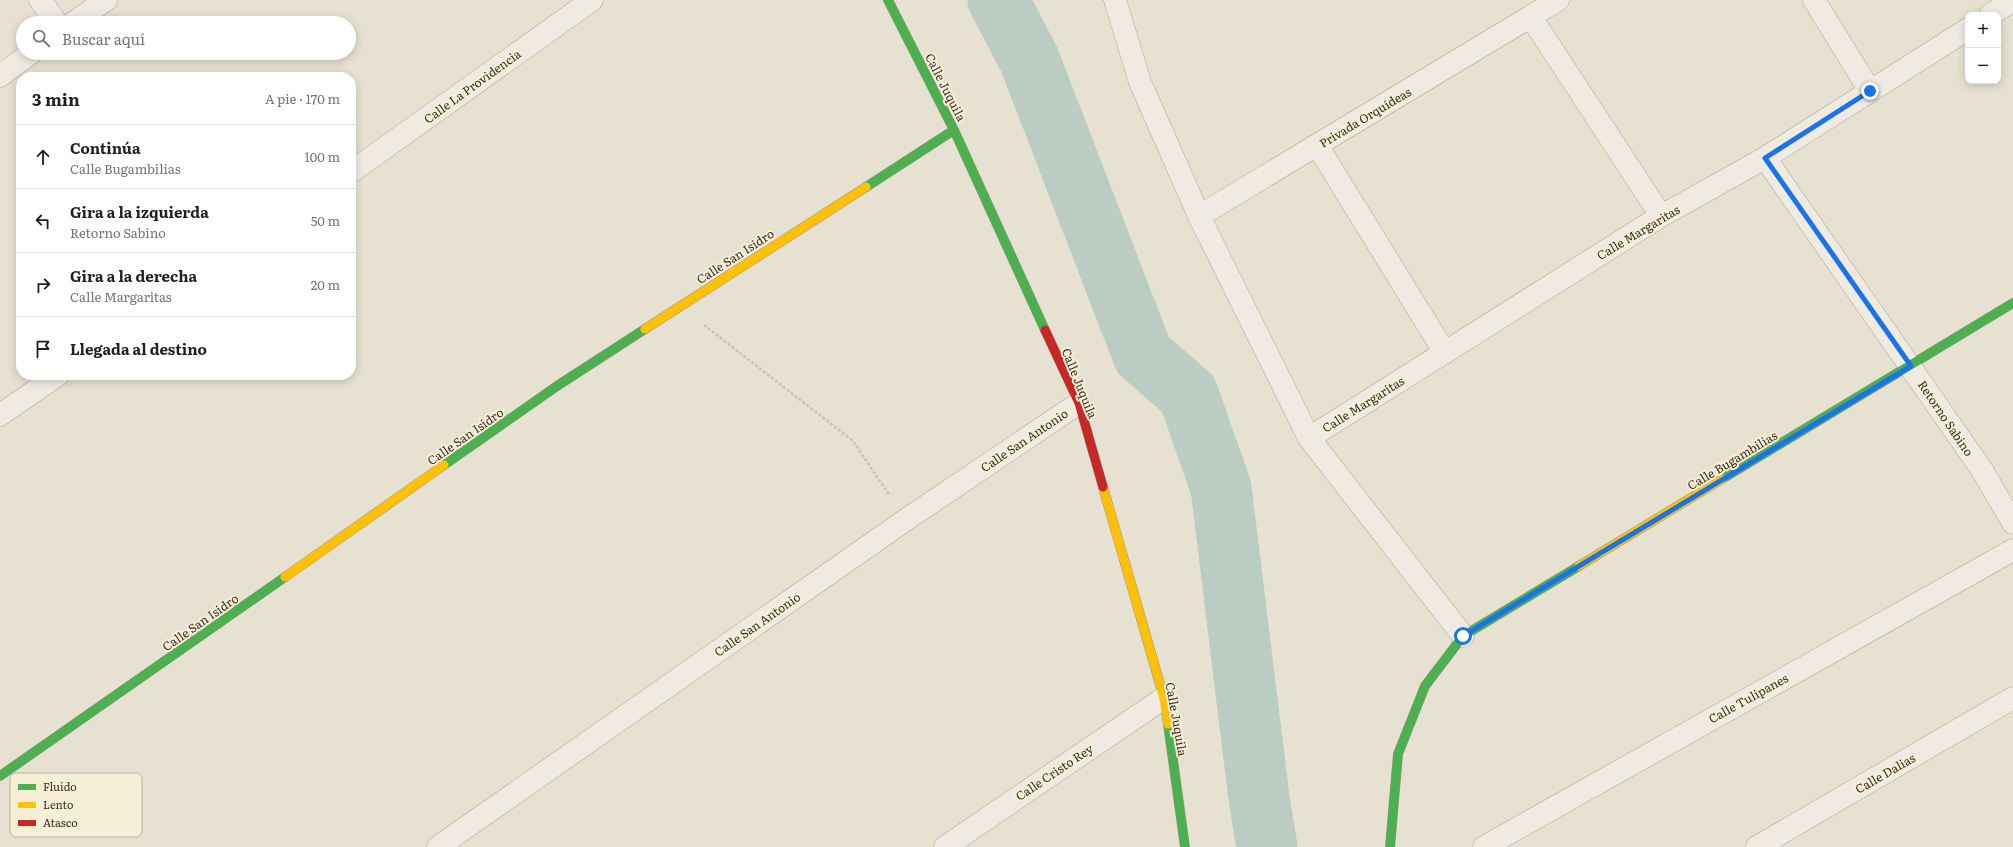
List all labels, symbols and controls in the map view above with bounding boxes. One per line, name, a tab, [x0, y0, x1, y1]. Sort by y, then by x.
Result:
map controls	[1965, 12, 2001, 84]
button: +	[1965, 12, 2001, 48]
search box	[16, 16, 356, 60]
icon: search	[30, 27, 52, 49]
text: Buscar aquí	[62, 27, 145, 50]
street label: Calle La Providencia	[420, 44, 525, 127]
button: −	[1965, 48, 2001, 84]
street label: Calle Juquila	[921, 50, 971, 125]
street label: Privada Orquídeas	[1316, 82, 1415, 152]
route end	[1861, 82, 1879, 100]
text: 3 min	[32, 86, 80, 111]
text: A pie · 170 m	[265, 89, 340, 108]
text: Continúa	[70, 136, 141, 159]
icon: ahead	[32, 146, 54, 168]
text: 100 m	[304, 147, 340, 166]
text: Calle Bugambilias	[70, 159, 181, 178]
text: Gira a la izquierda	[70, 200, 209, 223]
street label: Calle Margaritas	[1593, 200, 1683, 264]
icon: left	[32, 210, 54, 232]
text: 50 m	[311, 211, 340, 230]
text: Retorno Sabino	[70, 223, 166, 242]
street label: Calle San Isidro	[693, 224, 777, 288]
text: Gira a la derecha	[70, 264, 197, 287]
icon: right	[32, 274, 54, 296]
text: 20 m	[311, 275, 340, 294]
text: Calle Margaritas	[70, 287, 172, 306]
text: Llegada al destino	[70, 337, 207, 360]
icon: arrive	[32, 338, 54, 360]
street label: Calle Juquila	[1058, 345, 1102, 421]
street label: Calle Margaritas	[1318, 371, 1408, 437]
street label: Retorno Sabino	[1914, 376, 1978, 460]
street label: Calle San Isidro	[423, 403, 507, 469]
street label: Calle San Antonio	[977, 404, 1071, 476]
street label: Calle Bugambilias	[1684, 426, 1781, 494]
street label: Calle San Antonio	[710, 587, 804, 661]
street label: Calle San Isidro	[158, 589, 242, 655]
route start	[1454, 627, 1472, 645]
street label: Calle Tulipanes	[1705, 668, 1792, 727]
street label: Calle Juquila	[1162, 681, 1192, 758]
street label: Calle Cristo Rey	[1012, 739, 1096, 805]
street label: Calle Dalias	[1852, 748, 1919, 797]
legend	[10, 773, 142, 837]
text: Fluido	[43, 778, 77, 794]
text: Lento	[43, 796, 73, 812]
text: Atasco	[43, 814, 78, 830]

